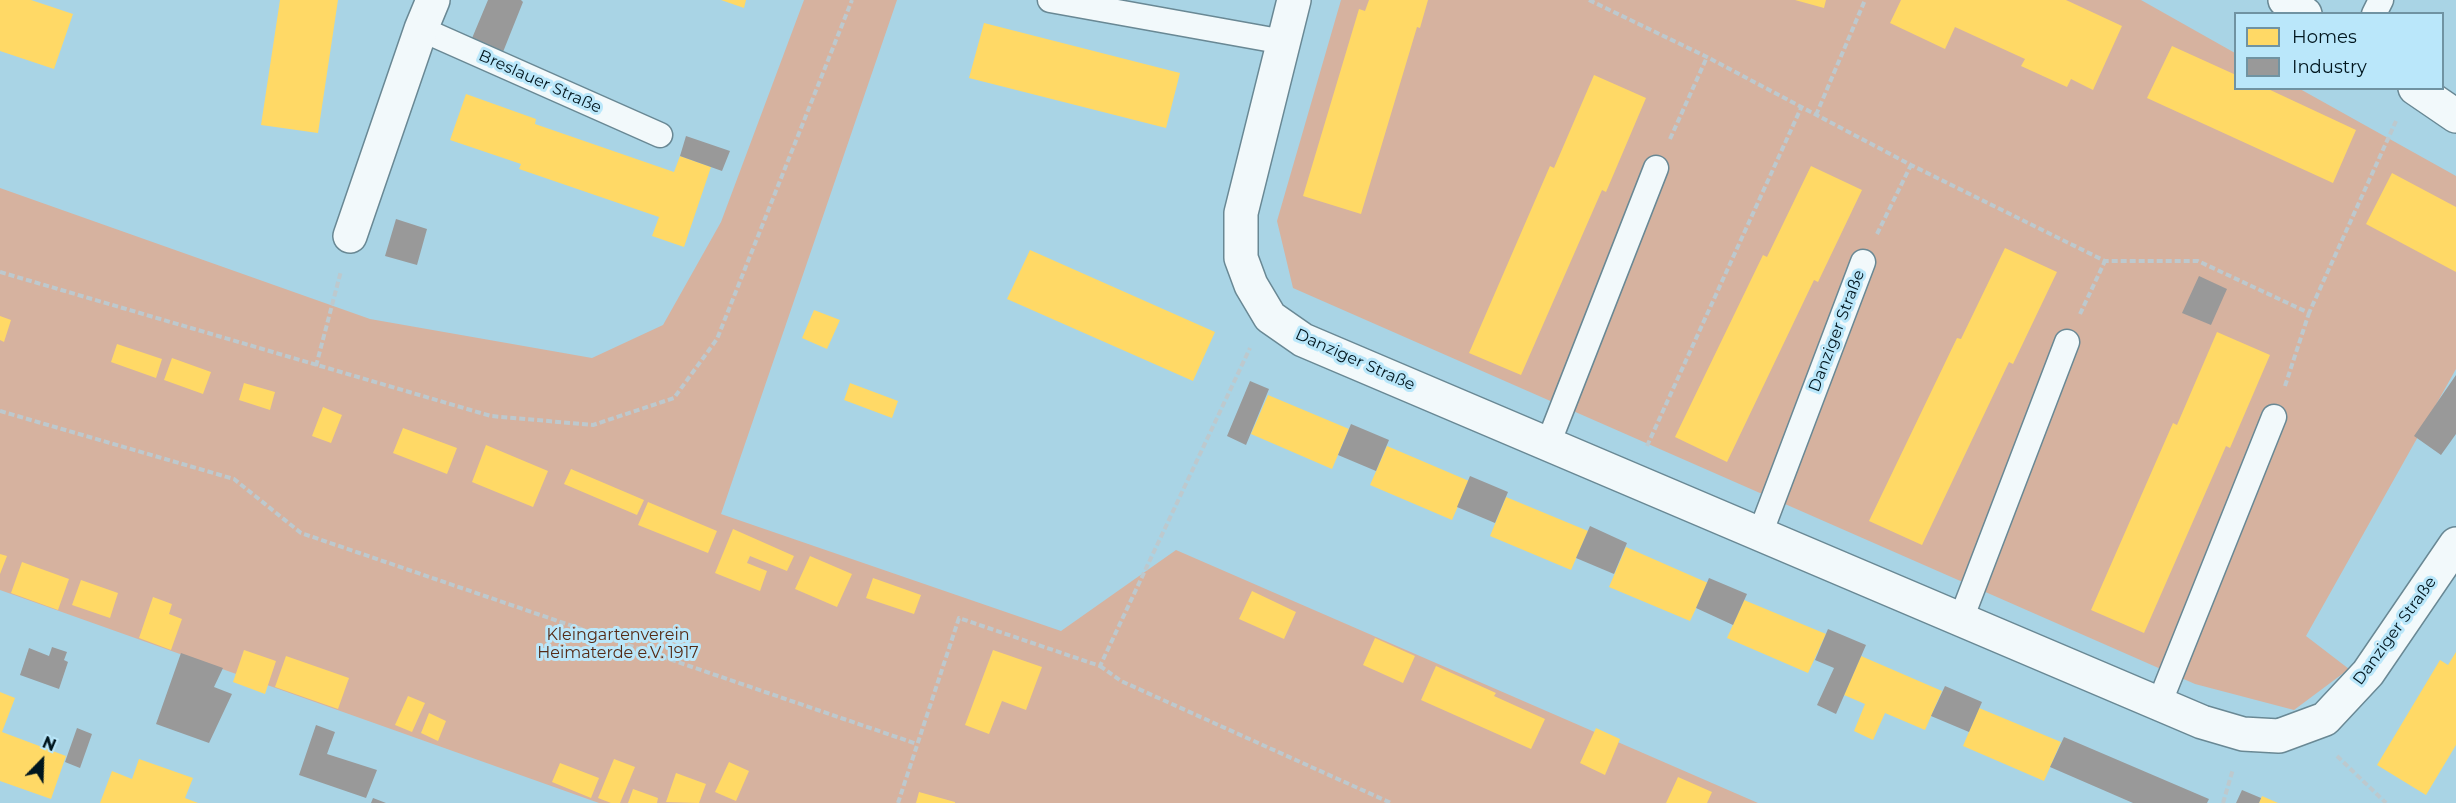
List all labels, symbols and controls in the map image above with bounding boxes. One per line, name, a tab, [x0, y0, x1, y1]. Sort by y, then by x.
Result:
legend	[2234, 12, 2444, 90]
text: Homes	[2292, 26, 2357, 48]
street label: Breslauer Straße	[476, 46, 604, 118]
text: Industry	[2292, 56, 2367, 78]
street label: Danziger Straße	[1805, 267, 1869, 395]
street label: Danziger Straße	[1292, 325, 1418, 395]
street label: Danziger Straße	[2349, 573, 2441, 689]
park label: Kleingartenverein Heimaterde e.V. 1917	[537, 625, 699, 663]
north arrow	[12, 731, 72, 791]
text: N	[40, 733, 59, 755]

